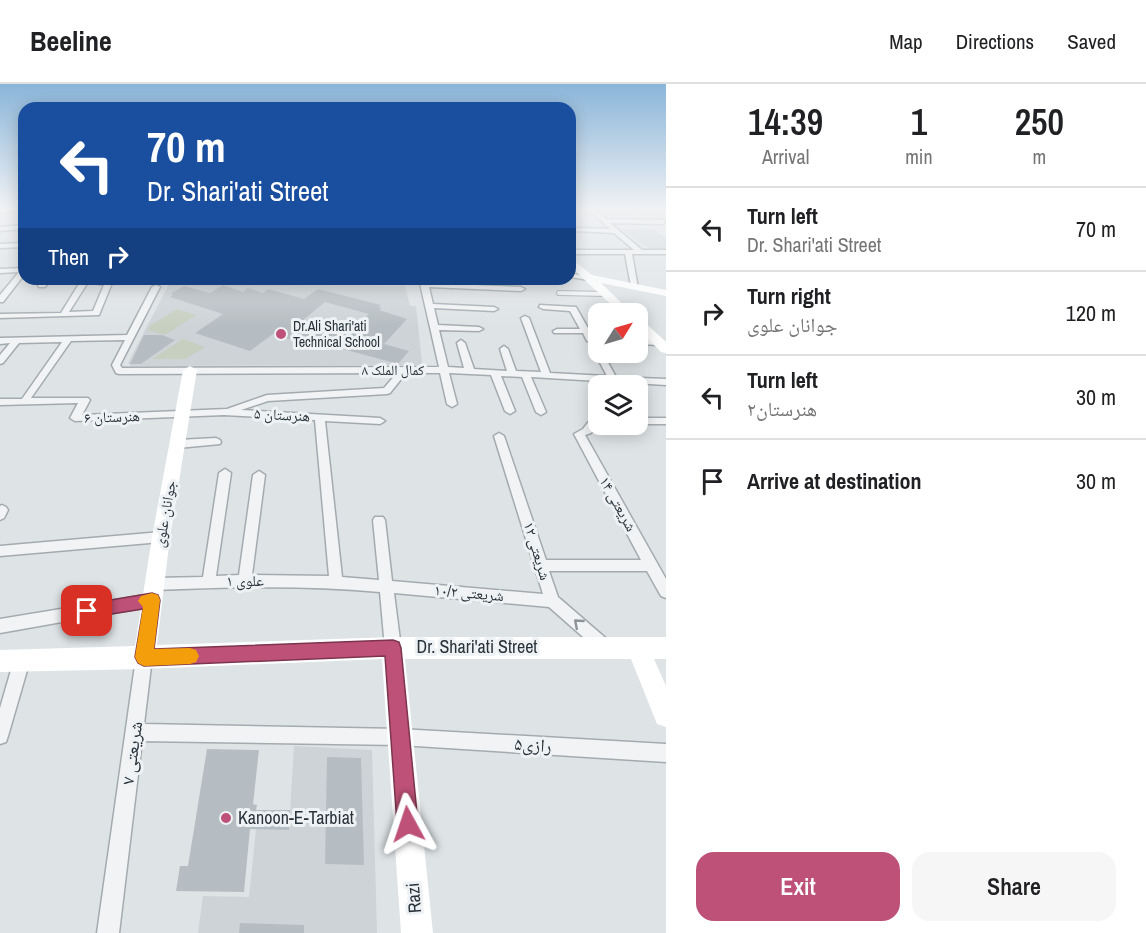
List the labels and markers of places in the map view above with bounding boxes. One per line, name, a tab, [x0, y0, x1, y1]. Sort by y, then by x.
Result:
place label: Dr.Ali Shari'ati Technical School	[293, 317, 380, 351]
marker: Dr.Ali Shari'ati Technical School	[274, 327, 288, 341]
pin	[61, 585, 112, 636]
place label: Kanoon-E-Tarbiat	[238, 805, 354, 830]
marker: Kanoon-E-Tarbiat	[219, 811, 233, 825]

